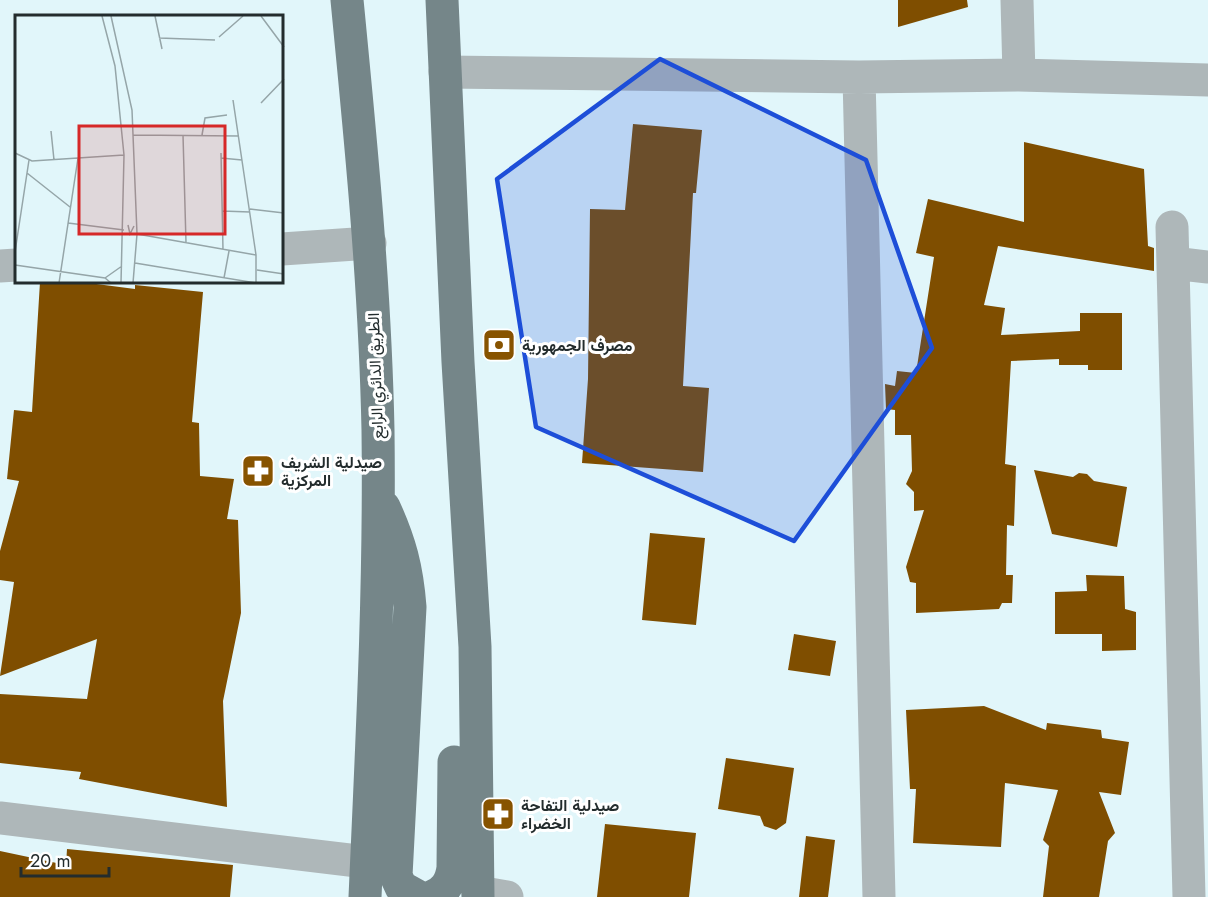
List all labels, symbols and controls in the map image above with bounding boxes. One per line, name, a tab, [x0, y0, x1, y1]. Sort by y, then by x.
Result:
inset map	[15, 15, 284, 284]
street label: الطريق الدائري الرابع	[362, 312, 391, 440]
bank icon: مصرف الجمهورية	[481, 327, 517, 363]
place label: مصرف الجمهورية	[522, 334, 633, 357]
place label: صيدلية الشريف المركزية	[281, 451, 382, 492]
pharmacy icon: صيدلية الشريف المركزية	[240, 453, 276, 489]
place label: صيدلية التفاحة الخضراء	[521, 794, 619, 835]
pharmacy icon: صيدلية التفاحة الخضراء	[480, 796, 516, 832]
scale bar	[21, 840, 110, 878]
text: 20 m	[30, 848, 70, 874]

